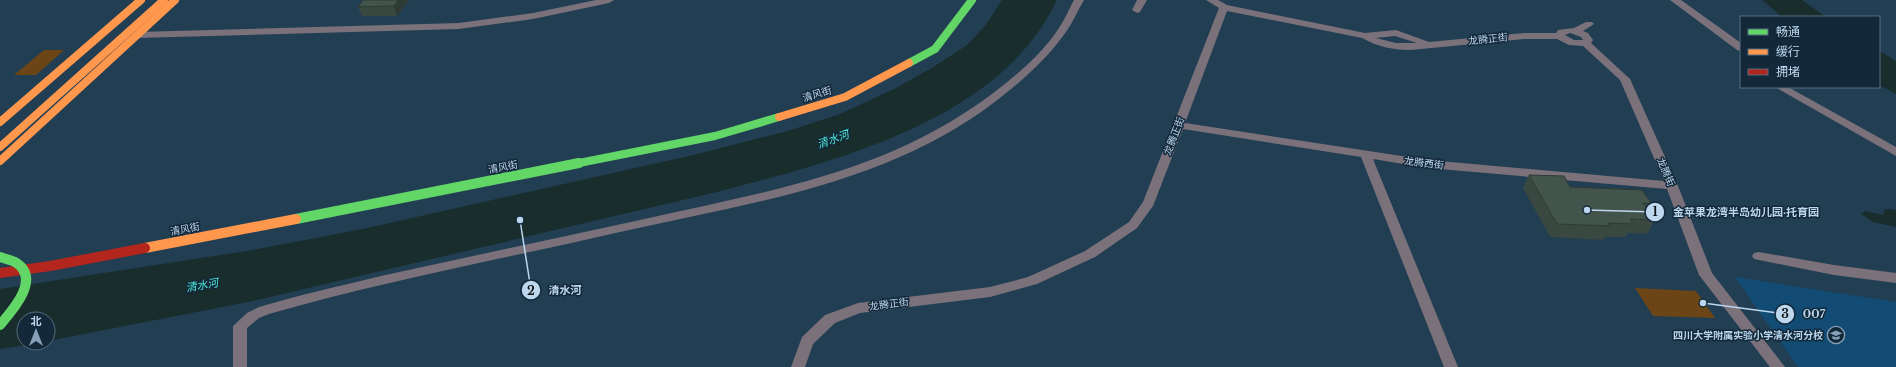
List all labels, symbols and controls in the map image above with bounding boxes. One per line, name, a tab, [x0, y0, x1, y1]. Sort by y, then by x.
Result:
legend	[1740, 16, 1880, 88]
text: 畅通	[1776, 24, 1800, 39]
street label: 龙腾正街	[1467, 30, 1509, 48]
text: 缓行	[1776, 44, 1800, 59]
text: 拥堵	[1776, 64, 1800, 79]
street label: 清风街	[801, 83, 833, 105]
street label: 龙腾正街	[1161, 115, 1187, 157]
water label: 清水河	[815, 126, 853, 151]
street label: 龙腾西街	[1403, 154, 1445, 172]
street label: 龙腾街	[1654, 156, 1678, 188]
street label: 清风街	[487, 158, 519, 176]
callout: 金苹果龙湾半岛幼儿园·托育园	[1645, 201, 1827, 224]
text: 1	[1652, 204, 1658, 219]
text: 金苹果龙湾半岛幼儿园·托育园	[1673, 205, 1819, 219]
street label: 清风街	[169, 220, 201, 238]
water label: 清水河	[185, 275, 221, 295]
callout: 清水河	[521, 279, 590, 302]
text: 2	[527, 283, 535, 298]
text: 清水河	[549, 283, 582, 297]
street label: 龙腾正街	[868, 295, 910, 313]
callout: 007	[1775, 302, 1833, 325]
text: 3	[1781, 306, 1789, 321]
text: 007	[1803, 307, 1825, 321]
north arrow	[16, 311, 56, 351]
text: 北	[31, 314, 42, 328]
school or university icon: 四川大学附属实验小学清水河分校	[1826, 325, 1846, 345]
place label: 四川大学附属实验小学清水河分校	[1673, 329, 1823, 342]

